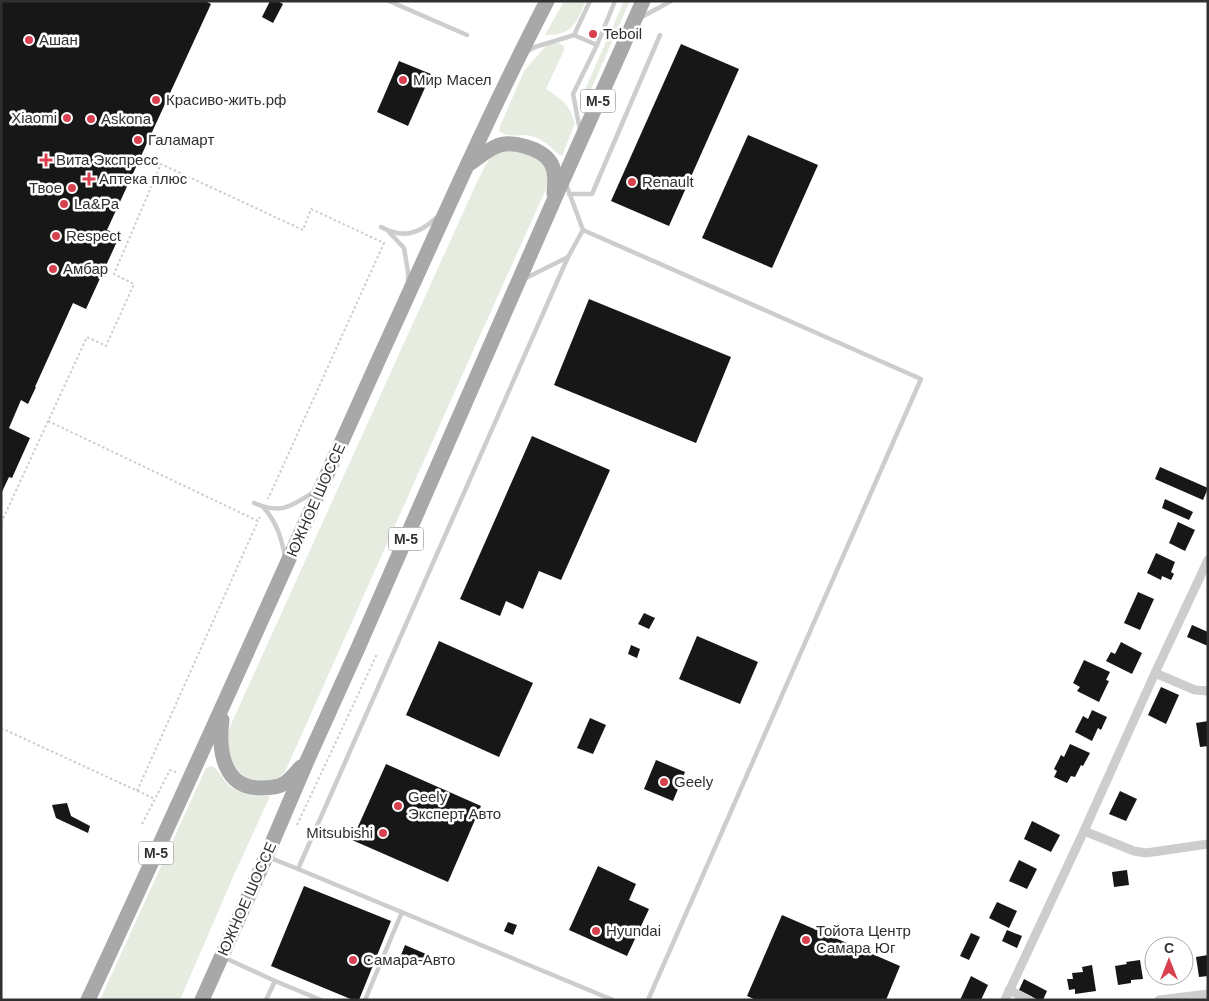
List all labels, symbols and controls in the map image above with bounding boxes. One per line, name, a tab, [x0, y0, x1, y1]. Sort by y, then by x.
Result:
place label: Teboil	[603, 25, 642, 42]
marker: Teboil	[587, 28, 599, 40]
place label: Ашан	[39, 31, 78, 48]
marker: Ашан	[23, 34, 35, 46]
place label: Мир Масел	[413, 71, 492, 88]
marker: Мир Масел	[397, 74, 409, 86]
road number: М-5	[580, 90, 616, 112]
place label: Красиво-жить.рф	[166, 91, 286, 108]
marker: Красиво-жить.рф	[150, 94, 162, 106]
place label: Xiaomi	[11, 109, 57, 126]
place label: Askona	[101, 110, 152, 127]
marker: Xiaomi	[61, 112, 73, 124]
marker: Askona	[85, 113, 97, 125]
place label: Галамарт	[148, 131, 214, 148]
marker: Галамарт	[132, 134, 144, 146]
place label: Вита Экспресс	[56, 151, 159, 168]
marker: Вита Экспресс	[40, 154, 52, 166]
place label: Аптека плюс	[99, 170, 188, 187]
marker: Аптека плюс	[83, 173, 95, 185]
place label: Renault	[642, 173, 695, 190]
marker: Renault	[626, 176, 638, 188]
place label: Твое	[29, 179, 62, 196]
marker: Твое	[66, 182, 78, 194]
place label: La&Pa	[74, 195, 120, 212]
marker: La&Pa	[58, 198, 70, 210]
place label: Respect	[66, 227, 122, 244]
marker: Respect	[50, 230, 62, 242]
place label: Амбар	[63, 260, 108, 277]
marker: Амбар	[47, 263, 59, 275]
street label: ЮЖНОЕ ШОССЕ	[283, 440, 348, 559]
road number: М-5	[388, 528, 424, 550]
place label: Geely	[674, 773, 714, 790]
marker: Geely	[658, 776, 670, 788]
place label: Geely Эксперт Авто	[408, 788, 501, 822]
marker: Geely Эксперт Авто	[392, 800, 404, 812]
place label: Mitsubishi	[306, 824, 373, 841]
marker: Mitsubishi	[377, 827, 389, 839]
street label: ЮЖНОЕ ШОССЕ	[214, 839, 279, 958]
road number: М-5	[138, 841, 174, 864]
place label: Hyundai	[606, 922, 661, 939]
place label: Тойота Центр Самара Юг	[816, 922, 911, 956]
marker: Hyundai	[590, 925, 602, 937]
marker: Тойота Центр Самара Юг	[800, 934, 812, 946]
north arrow	[1144, 936, 1194, 986]
text: С	[1164, 940, 1174, 956]
place label: Самара-Авто	[363, 951, 455, 968]
marker: Самара-Авто	[347, 954, 359, 966]

